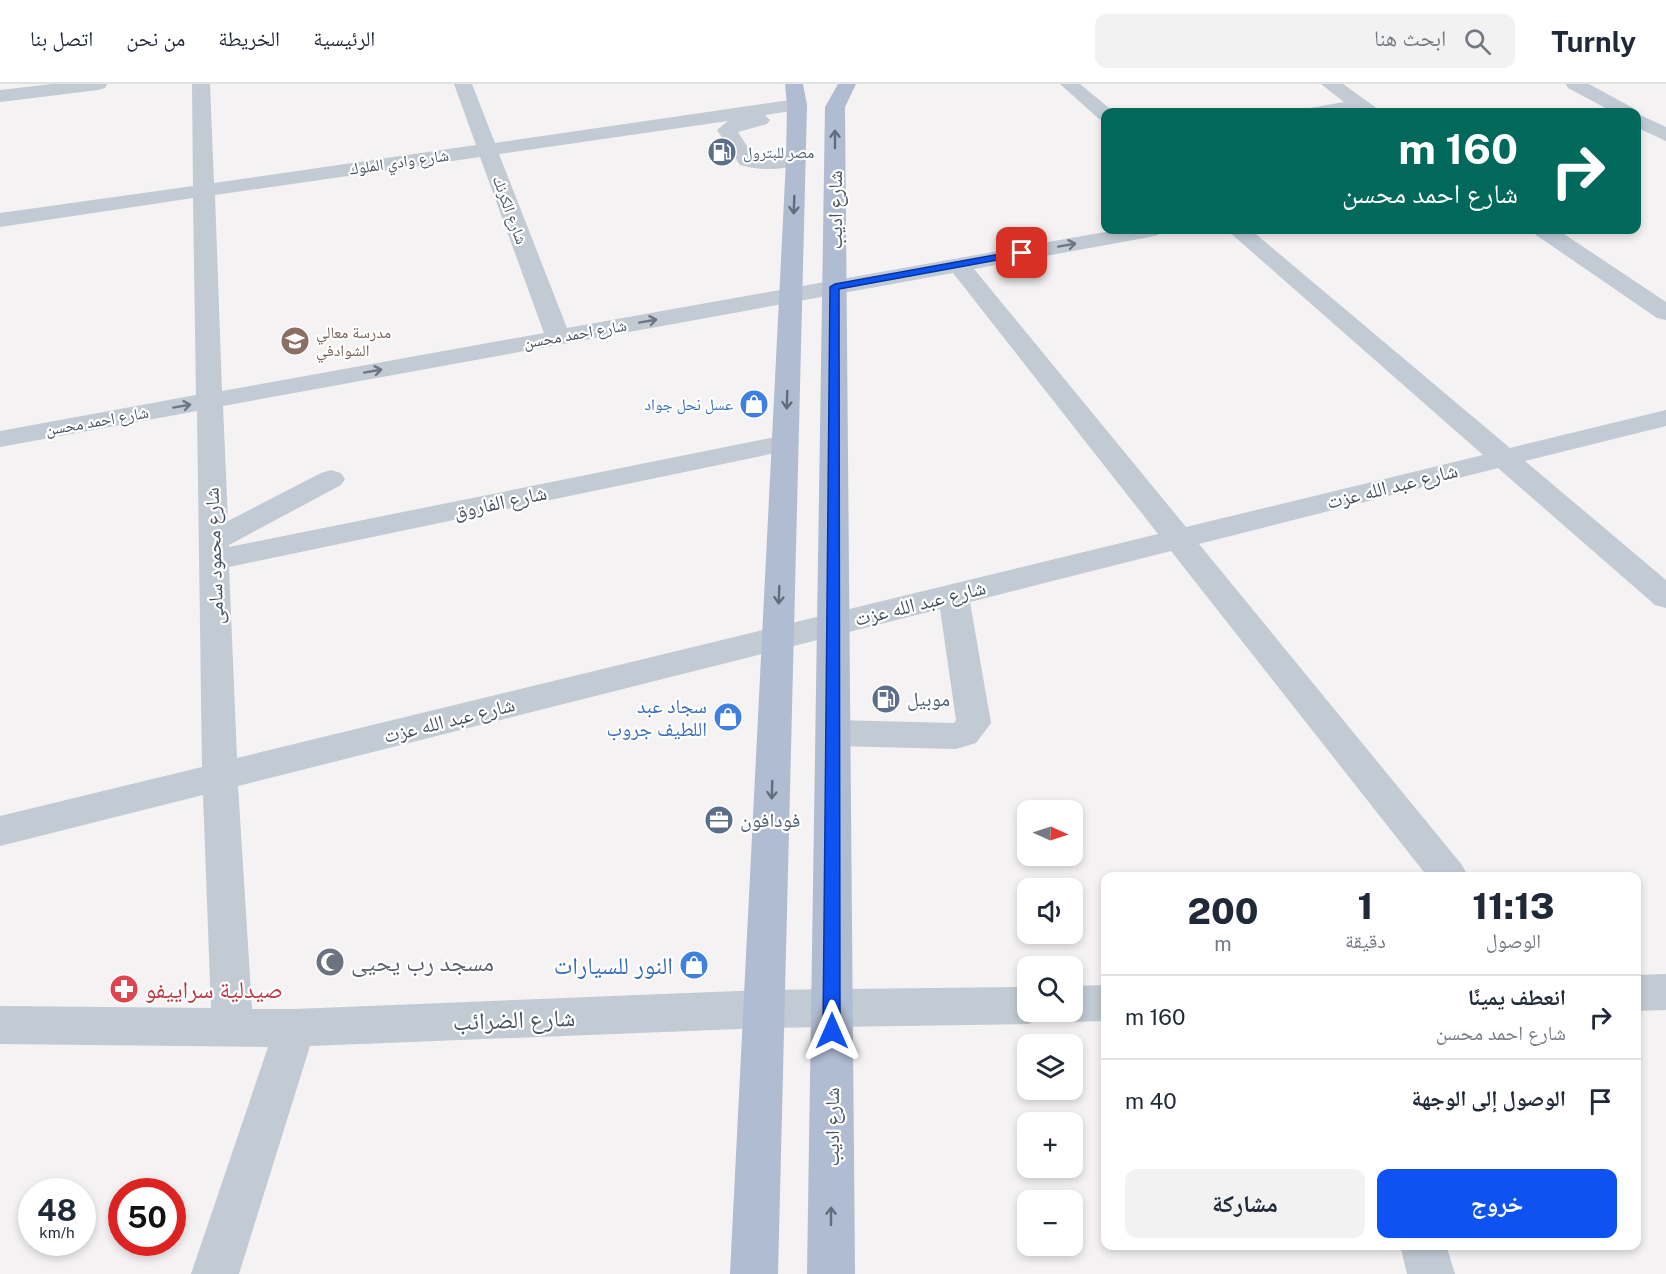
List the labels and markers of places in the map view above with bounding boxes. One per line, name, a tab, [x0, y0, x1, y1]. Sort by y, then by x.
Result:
fuel station icon: مصر للبترول	[706, 136, 738, 168]
place label: مصر للبترول	[743, 143, 814, 163]
pin	[996, 227, 1047, 278]
place label: مدرسة معالي الشوادفي	[316, 323, 391, 363]
school or university icon: مدرسة معالي الشوادفي	[279, 325, 311, 357]
shop icon: عسل نحل جواد	[738, 388, 770, 420]
place label: عسل نحل جواد	[644, 395, 733, 415]
fuel station icon: موبيل	[870, 683, 902, 715]
place label: موبيل	[907, 687, 950, 711]
place label: سجاد عبد اللطيف جروب	[607, 694, 707, 741]
shop icon: سجاد عبد اللطيف جروب	[712, 701, 744, 733]
office icon: فودافون	[703, 804, 735, 836]
place label: فودافون	[740, 808, 800, 832]
mosque icon: مسجد رب يحيى	[314, 946, 346, 978]
place label: مسجد رب يحيى	[351, 948, 494, 977]
shop icon: النور للسيارات	[678, 949, 710, 981]
place label: النور للسيارات	[554, 951, 673, 979]
pharmacy icon: صيدلية سراييفو	[108, 973, 140, 1005]
place label: صيدلية سراييفو	[145, 975, 283, 1003]

